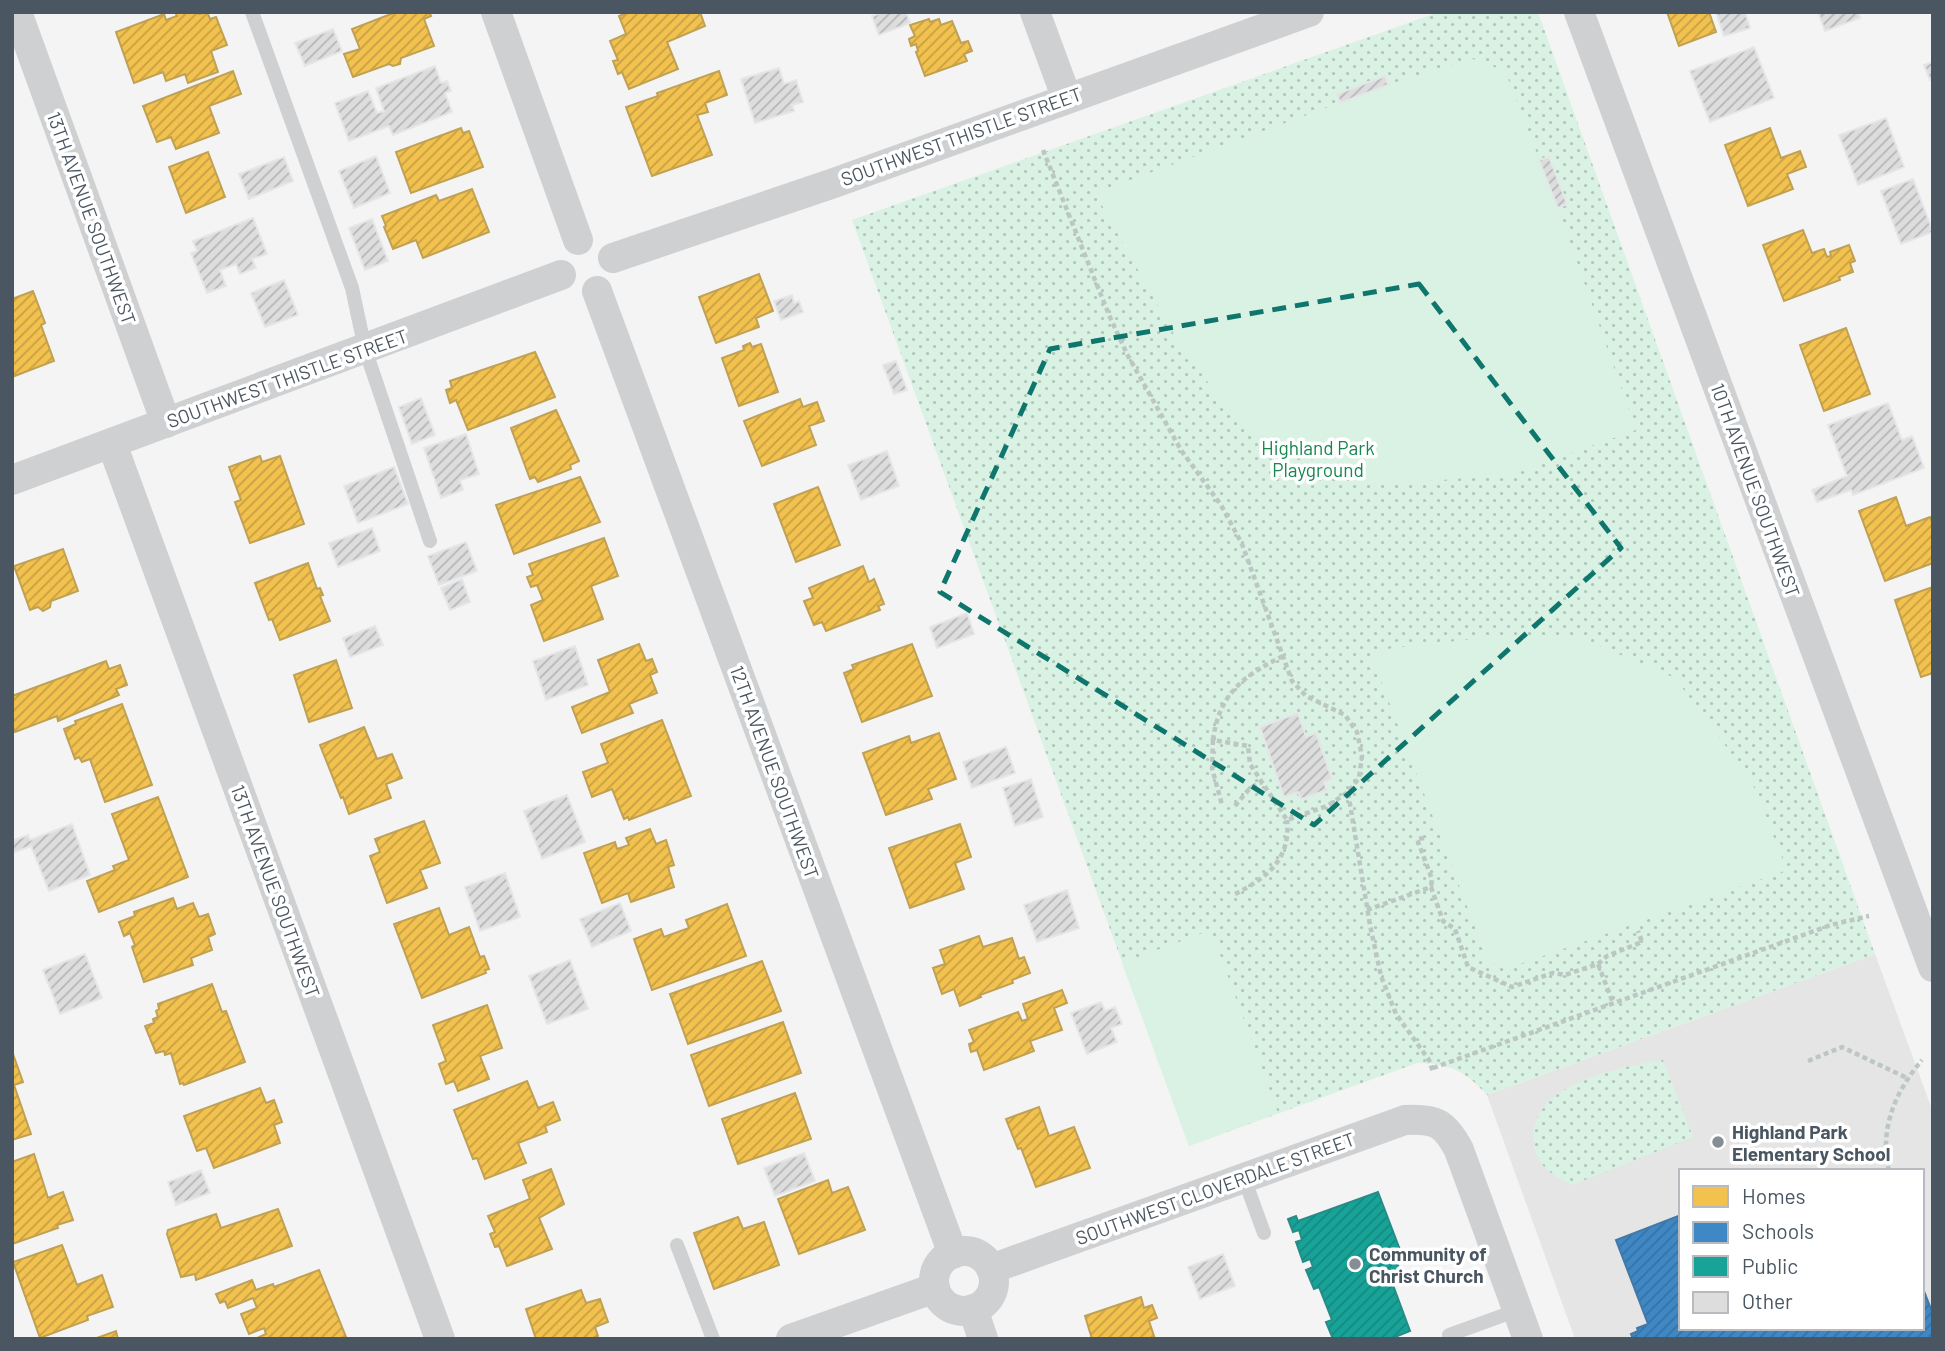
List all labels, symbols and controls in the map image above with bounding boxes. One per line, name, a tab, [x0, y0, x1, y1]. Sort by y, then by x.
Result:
street label: SOUTHWEST THISTLE STREET	[838, 82, 1084, 190]
street label: 13TH AVENUE SOUTHWEST	[43, 108, 141, 328]
street label: SOUTHWEST THISTLE STREET	[164, 324, 410, 432]
street label: 10TH AVENUE SOUTHWEST	[1707, 380, 1805, 600]
park label: Highland Park Playground	[1261, 436, 1375, 481]
street label: 12TH AVENUE SOUTHWEST	[726, 662, 824, 882]
street label: 13TH AVENUE SOUTHWEST	[227, 781, 325, 1001]
place label: Highland Park Elementary School	[1732, 1120, 1890, 1165]
street label: SOUTHWEST CLOVERDALE STREET	[1072, 1127, 1358, 1249]
marker: Highland Park Elementary School	[1710, 1134, 1726, 1150]
legend	[1679, 1169, 1924, 1330]
text: Homes	[1742, 1183, 1806, 1208]
text: Schools	[1742, 1218, 1814, 1243]
place label: Community of Christ Church	[1369, 1242, 1487, 1287]
text: Public	[1742, 1253, 1798, 1278]
marker: Community of Christ Church	[1347, 1256, 1363, 1272]
text: Other	[1742, 1288, 1793, 1313]

